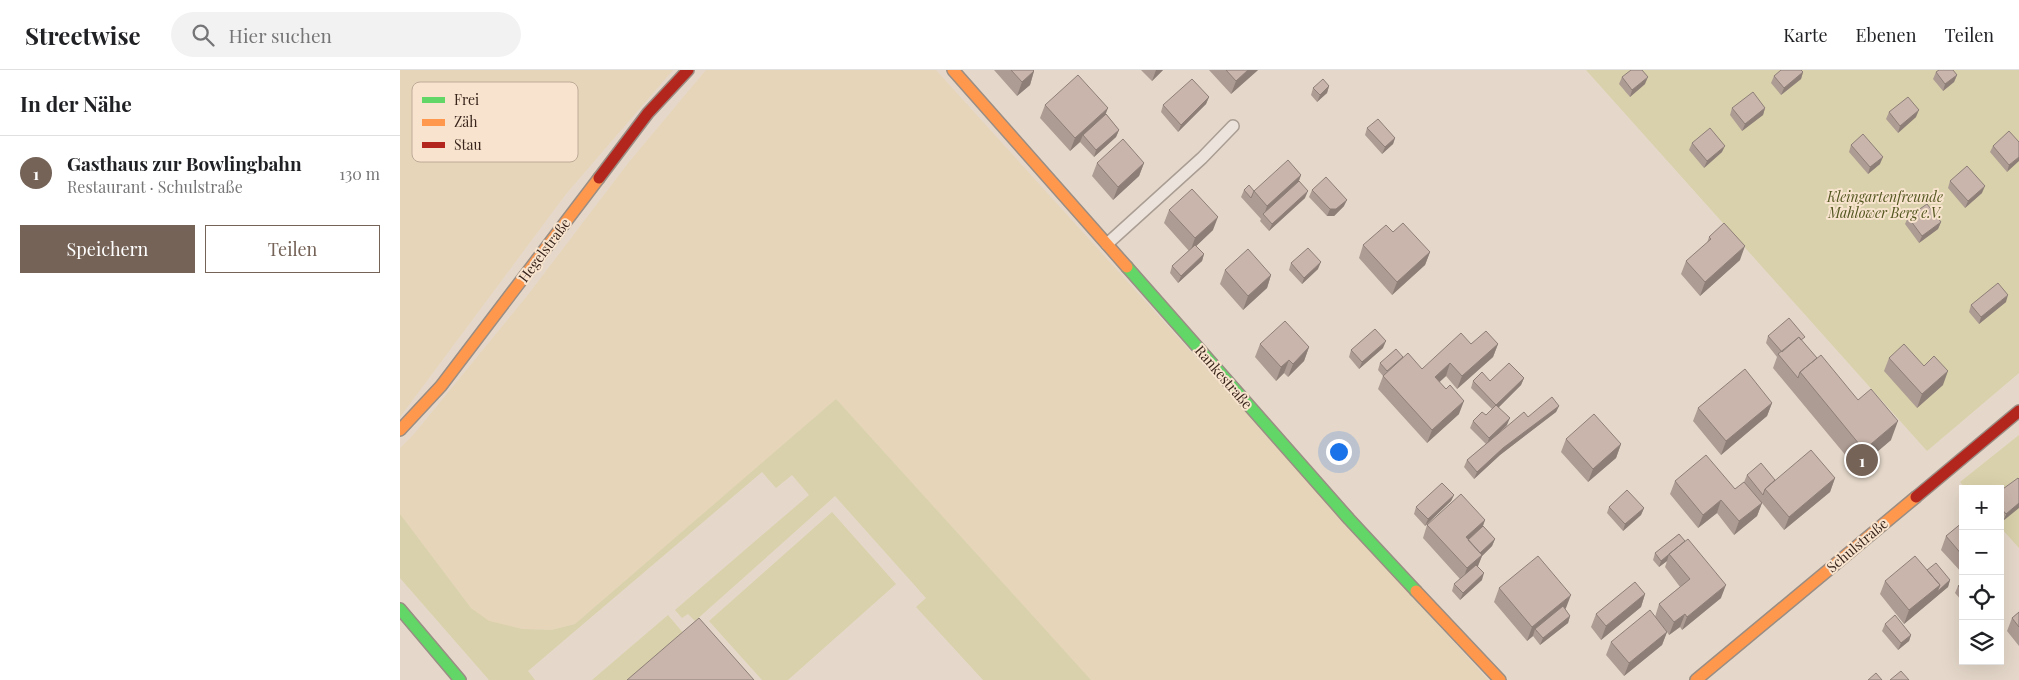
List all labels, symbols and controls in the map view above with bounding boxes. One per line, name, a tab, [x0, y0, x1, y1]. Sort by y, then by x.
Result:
search box	[171, 12, 521, 57]
text: Streetwise	[25, 19, 141, 51]
icon: search	[189, 21, 217, 49]
text: Hier suchen	[229, 22, 332, 48]
text: Karte	[1783, 23, 1828, 47]
text: Ebenen	[1856, 23, 1916, 47]
text: Teilen	[1944, 23, 1994, 47]
legend	[412, 82, 578, 162]
text: In der Nähe	[20, 89, 132, 117]
text: Frei	[454, 90, 479, 109]
text: Zäh	[454, 112, 478, 131]
text: Stau	[454, 135, 482, 154]
text: Gasthaus zur Bowlingbahn	[67, 150, 302, 176]
text: 1	[33, 163, 39, 184]
text: 130 m	[339, 163, 380, 184]
text: Restaurant · Schulstraße	[67, 176, 243, 197]
park label: Kleingartenfreunde Mahlower Berg e.V.	[1826, 187, 1943, 222]
street label: Hegelstraße	[514, 214, 574, 286]
button: Speichern	[20, 225, 195, 273]
button: Teilen	[205, 225, 380, 273]
street label: Rankestraße	[1191, 341, 1257, 413]
your location	[1326, 439, 1352, 465]
pin: 1	[1846, 441, 1878, 479]
map controls	[1959, 485, 2004, 665]
button: +	[1959, 485, 2004, 530]
street label: Schulstraße	[1822, 514, 1892, 576]
button: −	[1959, 530, 2004, 575]
button: locate	[1959, 575, 2004, 620]
button: layers	[1959, 620, 2004, 665]

